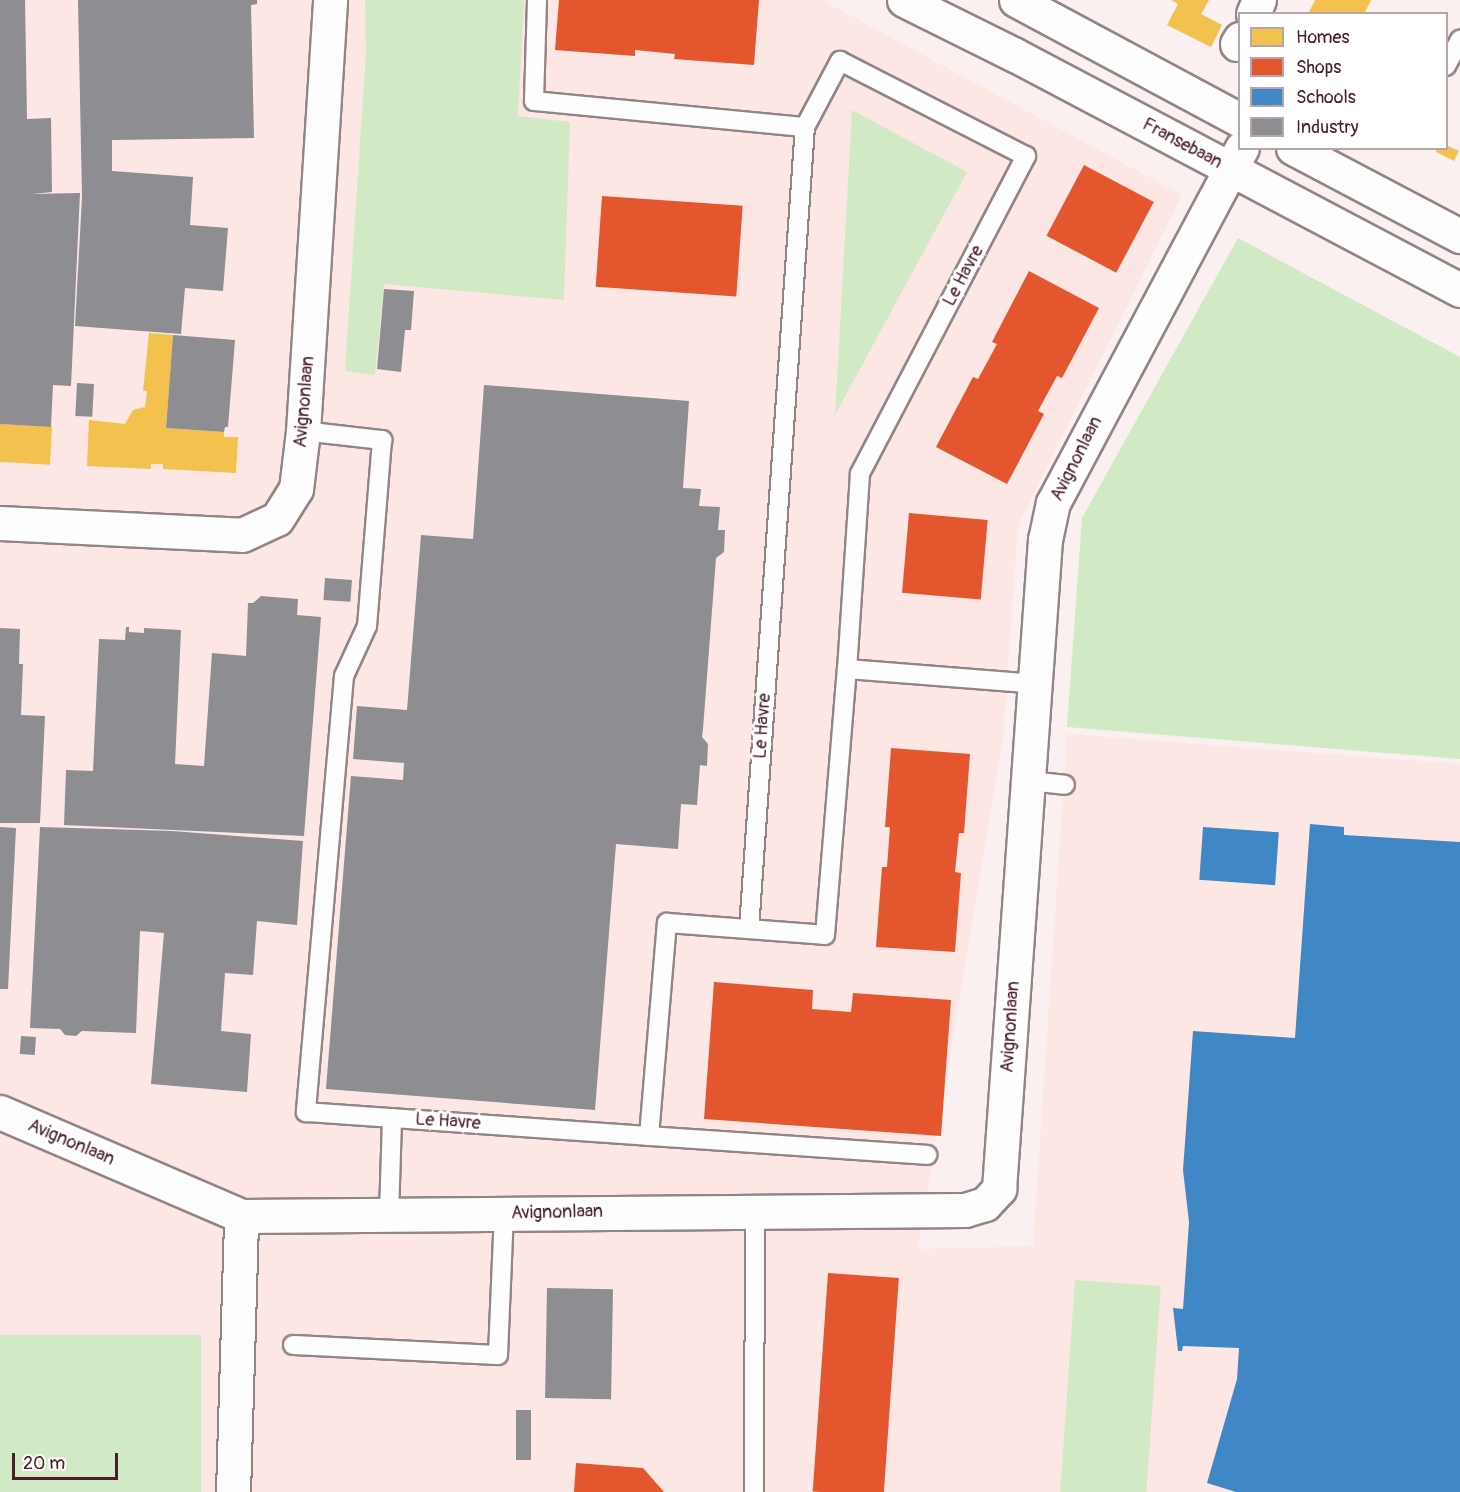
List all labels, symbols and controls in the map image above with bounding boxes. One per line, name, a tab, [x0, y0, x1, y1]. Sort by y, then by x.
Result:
legend	[1238, 12, 1448, 150]
text: Homes	[1296, 26, 1349, 49]
text: Shops	[1296, 56, 1341, 79]
text: Schools	[1296, 86, 1356, 109]
street label: Fransebaan	[1138, 114, 1226, 174]
text: Industry	[1296, 116, 1359, 139]
street label: Le Havre	[939, 242, 989, 310]
street label: Avignonlaan	[290, 355, 320, 449]
street label: Avignonlaan	[1047, 413, 1107, 505]
street label: Le Havre	[750, 692, 776, 760]
street label: Avignonlaan	[997, 980, 1025, 1074]
street label: Le Havre	[414, 1109, 482, 1135]
street label: Avignonlaan	[25, 1115, 117, 1171]
street label: Avignonlaan	[511, 1201, 603, 1225]
scale bar	[15, 1441, 122, 1479]
text: 20 m	[23, 1452, 65, 1475]

